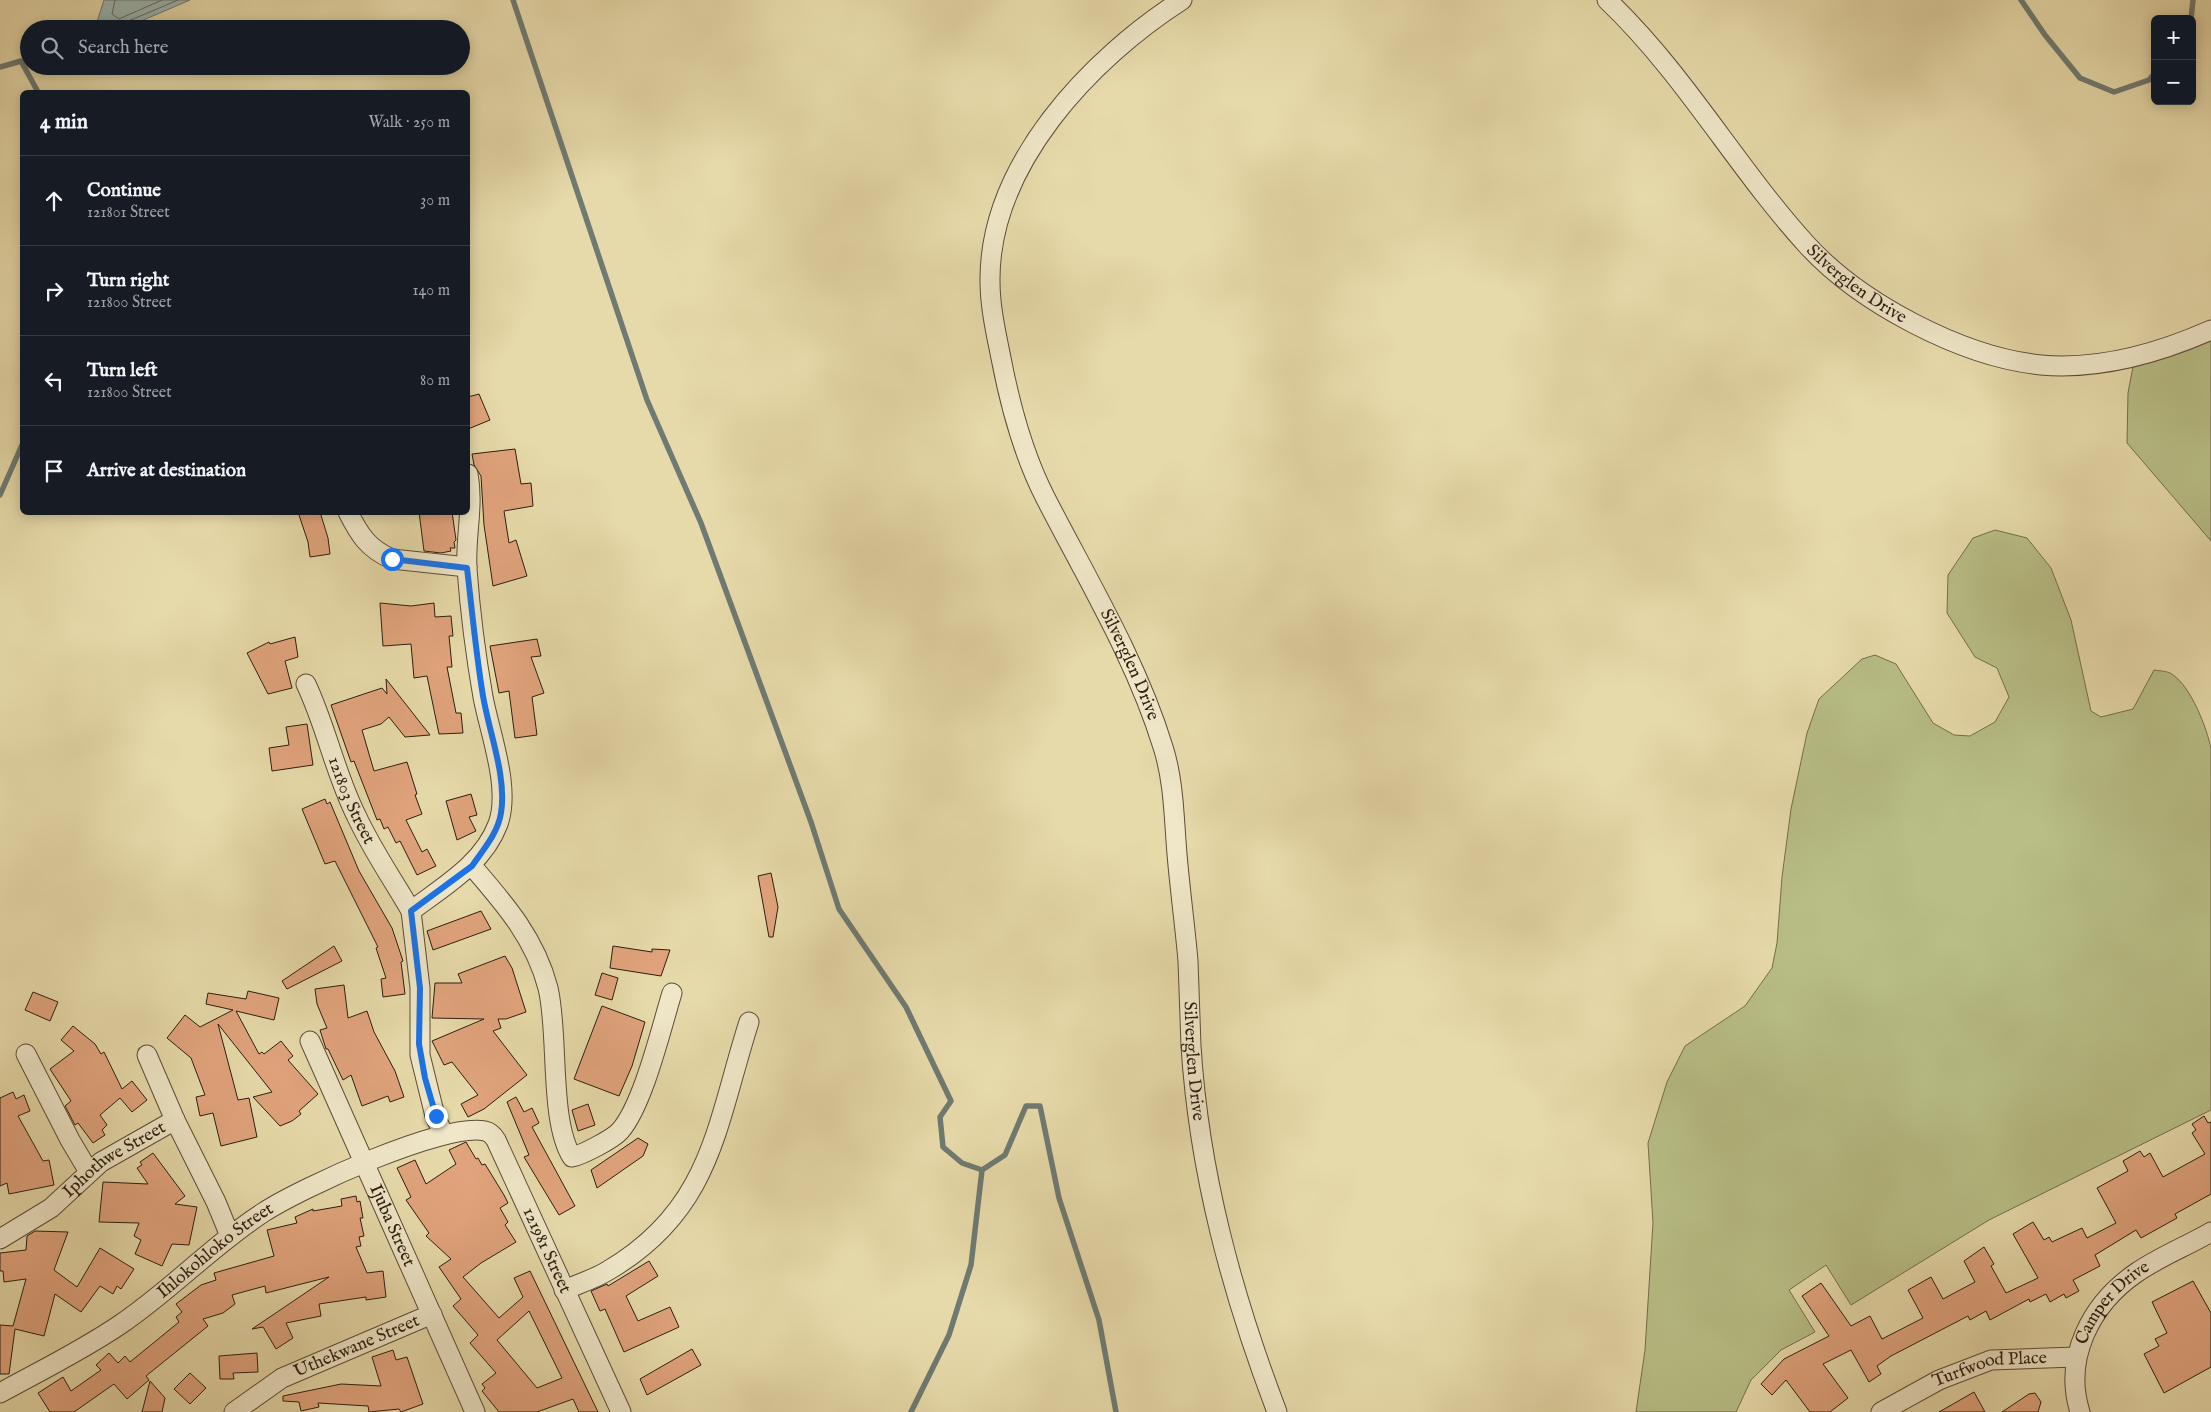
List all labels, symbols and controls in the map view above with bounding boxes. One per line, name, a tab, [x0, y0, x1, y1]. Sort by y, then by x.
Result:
map controls	[2151, 15, 2196, 105]
button: +	[2151, 15, 2196, 60]
search box	[20, 20, 470, 75]
icon: search	[38, 34, 66, 62]
text: Search here	[78, 36, 169, 60]
button: −	[2151, 60, 2196, 105]
text: 4 min	[40, 109, 88, 136]
text: Walk · 250 m	[368, 113, 450, 133]
text: Continue	[87, 179, 161, 203]
icon: ahead	[40, 187, 68, 215]
text: 30 m	[420, 191, 450, 211]
text: 121801 Street	[87, 203, 170, 223]
street label: Silverglen Drive	[1801, 239, 1911, 329]
text: Turn right	[87, 269, 169, 293]
icon: right	[40, 277, 68, 305]
text: 140 m	[412, 281, 450, 301]
text: 121800 Street	[87, 293, 172, 313]
text: Turn left	[87, 359, 158, 383]
icon: left	[40, 367, 68, 395]
text: 80 m	[420, 371, 450, 391]
text: 121800 Street	[87, 383, 172, 403]
icon: arrive	[40, 457, 68, 485]
text: Arrive at destination	[87, 459, 246, 483]
route start	[381, 548, 404, 571]
street label: Silverglen Drive	[1094, 605, 1165, 723]
street label: 121803 Street	[322, 754, 380, 848]
street label: Silverglen Drive	[1178, 1001, 1210, 1122]
route end	[425, 1105, 448, 1128]
street label: Iphothwe Street	[58, 1116, 170, 1203]
street label: Ijuba Street	[364, 1181, 420, 1270]
street label: Ihlokohloko Street	[152, 1197, 278, 1304]
street label: 121981 Street	[517, 1204, 576, 1297]
street label: Camper Drive	[2070, 1256, 2154, 1348]
street label: Uthekwane Street	[290, 1309, 423, 1383]
street label: Turfwood Place	[1929, 1347, 2047, 1393]

